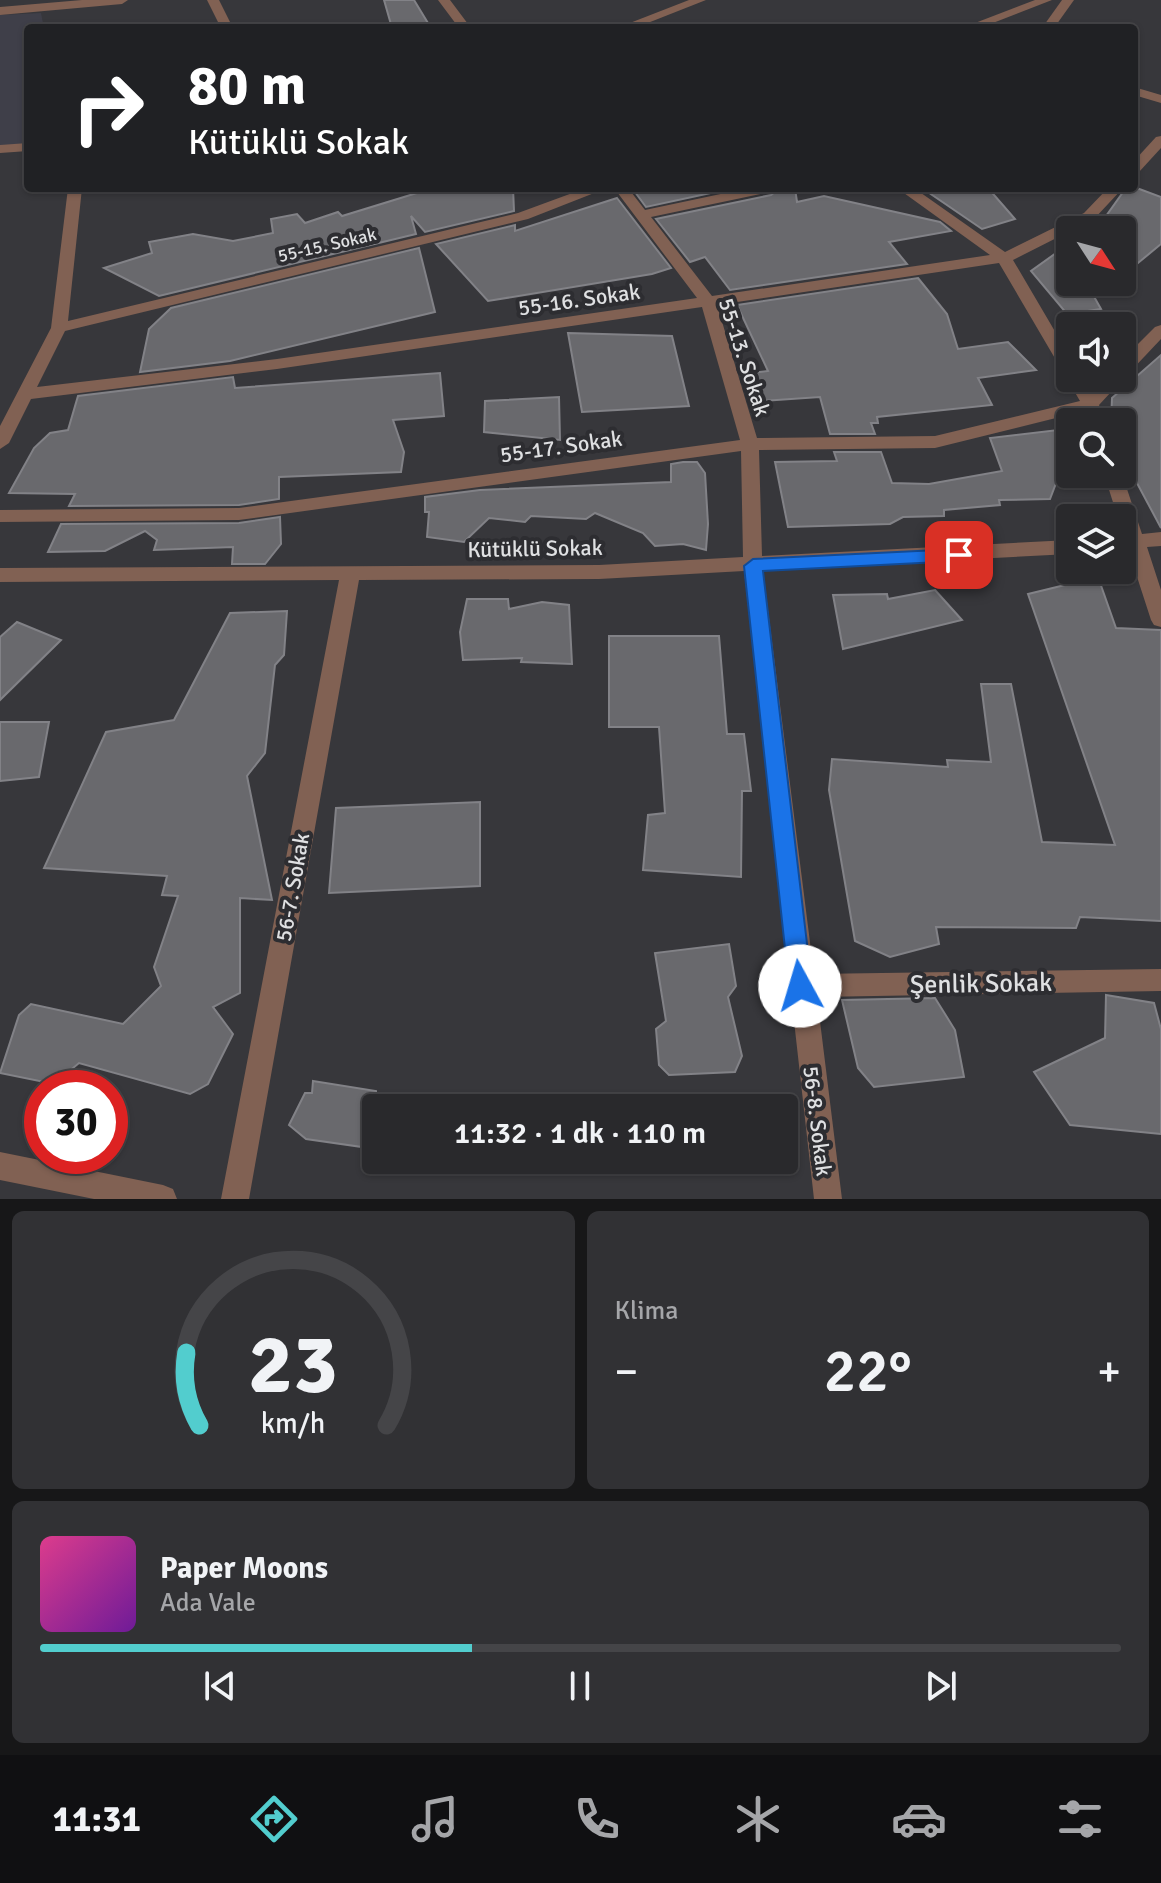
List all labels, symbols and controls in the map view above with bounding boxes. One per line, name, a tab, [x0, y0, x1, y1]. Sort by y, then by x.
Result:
text: 80 m	[188, 51, 306, 120]
icon: right	[56, 56, 160, 160]
text: Kütüklü Sokak	[188, 120, 409, 165]
north arrow	[1056, 216, 1136, 296]
map controls	[1056, 216, 1136, 584]
street label: 55-15. Sokak	[276, 223, 378, 267]
street label: 55-16. Sokak	[516, 278, 642, 321]
street label: 55-13. Sokak	[713, 295, 776, 420]
button: sound	[1056, 312, 1136, 392]
button: search	[1056, 408, 1136, 488]
street label: 55-17. Sokak	[498, 425, 624, 468]
button: layers	[1056, 504, 1136, 584]
pin	[925, 521, 993, 589]
icon: arrive	[937, 533, 981, 577]
street label: Kütüklü Sokak	[467, 534, 603, 563]
street label: 56-7. Sokak	[270, 831, 315, 944]
position arrow	[758, 944, 842, 1028]
street label: Şenlik Sokak	[910, 967, 1052, 1001]
street label: 56-8. Sokak	[797, 1064, 838, 1178]
speed limit sign: 30	[24, 1070, 128, 1174]
text: 11:32 · 1 dk · 110 m	[454, 1115, 706, 1152]
text: Klima	[615, 1295, 678, 1327]
text: 23	[248, 1314, 338, 1416]
text: 22°	[824, 1335, 912, 1409]
text: −	[615, 1345, 638, 1399]
text: +	[1097, 1345, 1121, 1399]
text: km/h	[261, 1406, 326, 1441]
text: Paper Moons	[160, 1550, 328, 1587]
text: Ada Vale	[160, 1587, 256, 1619]
icon: previous	[198, 1664, 242, 1708]
icon: pause	[558, 1664, 602, 1708]
icon: next	[919, 1664, 963, 1708]
icon: directions	[246, 1791, 302, 1847]
icon: music	[407, 1791, 463, 1847]
icon: phone	[569, 1791, 625, 1847]
icon: climate	[730, 1791, 786, 1847]
icon: car	[891, 1791, 947, 1847]
icon: filters	[1052, 1791, 1108, 1847]
text: 11:31	[53, 1797, 141, 1842]

